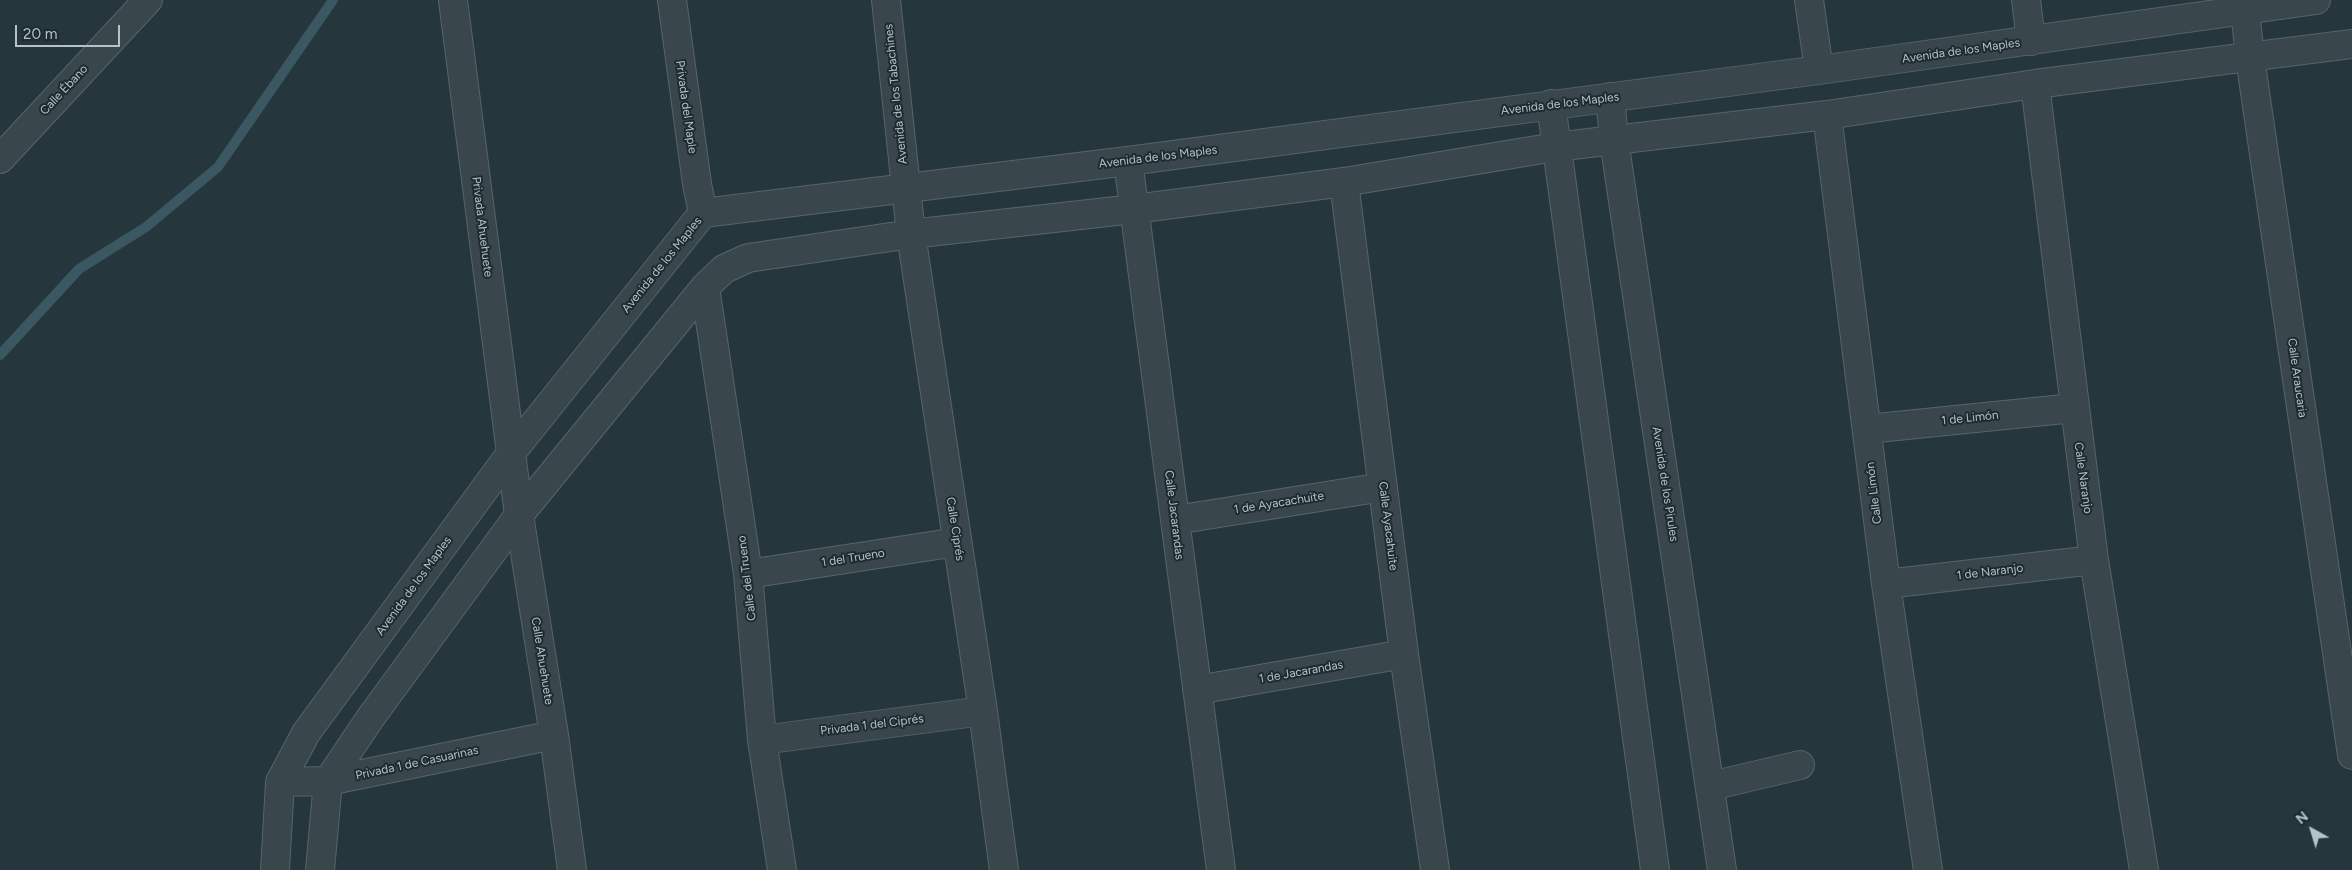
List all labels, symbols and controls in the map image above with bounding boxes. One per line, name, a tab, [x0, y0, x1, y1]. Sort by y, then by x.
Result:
scale bar	[18, 15, 122, 47]
street label: Avenida de los Tabachines	[881, 23, 911, 165]
text: 20 m	[23, 25, 57, 43]
street label: Avenida de los Maples	[1901, 36, 2021, 66]
street label: Privada del Maple	[672, 60, 700, 154]
street label: Calle Ébano	[37, 62, 91, 118]
street label: Avenida de los Maples	[1500, 90, 1620, 118]
street label: Avenida de los Maples	[1098, 143, 1218, 171]
street label: Privada Ahuehuete	[469, 176, 495, 278]
street label: Avenida de los Maples	[619, 214, 705, 316]
street label: Calle Araucaria	[2284, 337, 2310, 419]
street label: 1 de Limón	[1941, 408, 1999, 428]
street label: Avenida de los Pirules	[1649, 425, 1681, 543]
street label: Calle Naranjo	[2071, 441, 2095, 515]
street label: Calle Limón	[1863, 461, 1885, 525]
street label: Calle Jacarandas	[1161, 469, 1187, 561]
street label: Calle Ayacahuite	[1375, 481, 1401, 571]
street label: 1 de Ayacachuite	[1233, 489, 1325, 517]
street label: Calle Ciprés	[943, 496, 967, 562]
street label: Avenida de los Maples	[373, 534, 455, 638]
street label: Calle del Trueno	[735, 535, 759, 621]
street label: 1 del Trueno	[820, 546, 886, 570]
street label: 1 de Naranjo	[1956, 561, 2024, 583]
street label: Calle Ahuehuete	[528, 616, 556, 706]
street label: 1 de Jacarandas	[1258, 658, 1344, 686]
street label: Privada 1 del Ciprés	[820, 712, 924, 738]
street label: Privada 1 de Casuarinas	[354, 743, 480, 783]
north arrow	[2287, 805, 2337, 855]
text: N	[2293, 808, 2312, 828]

